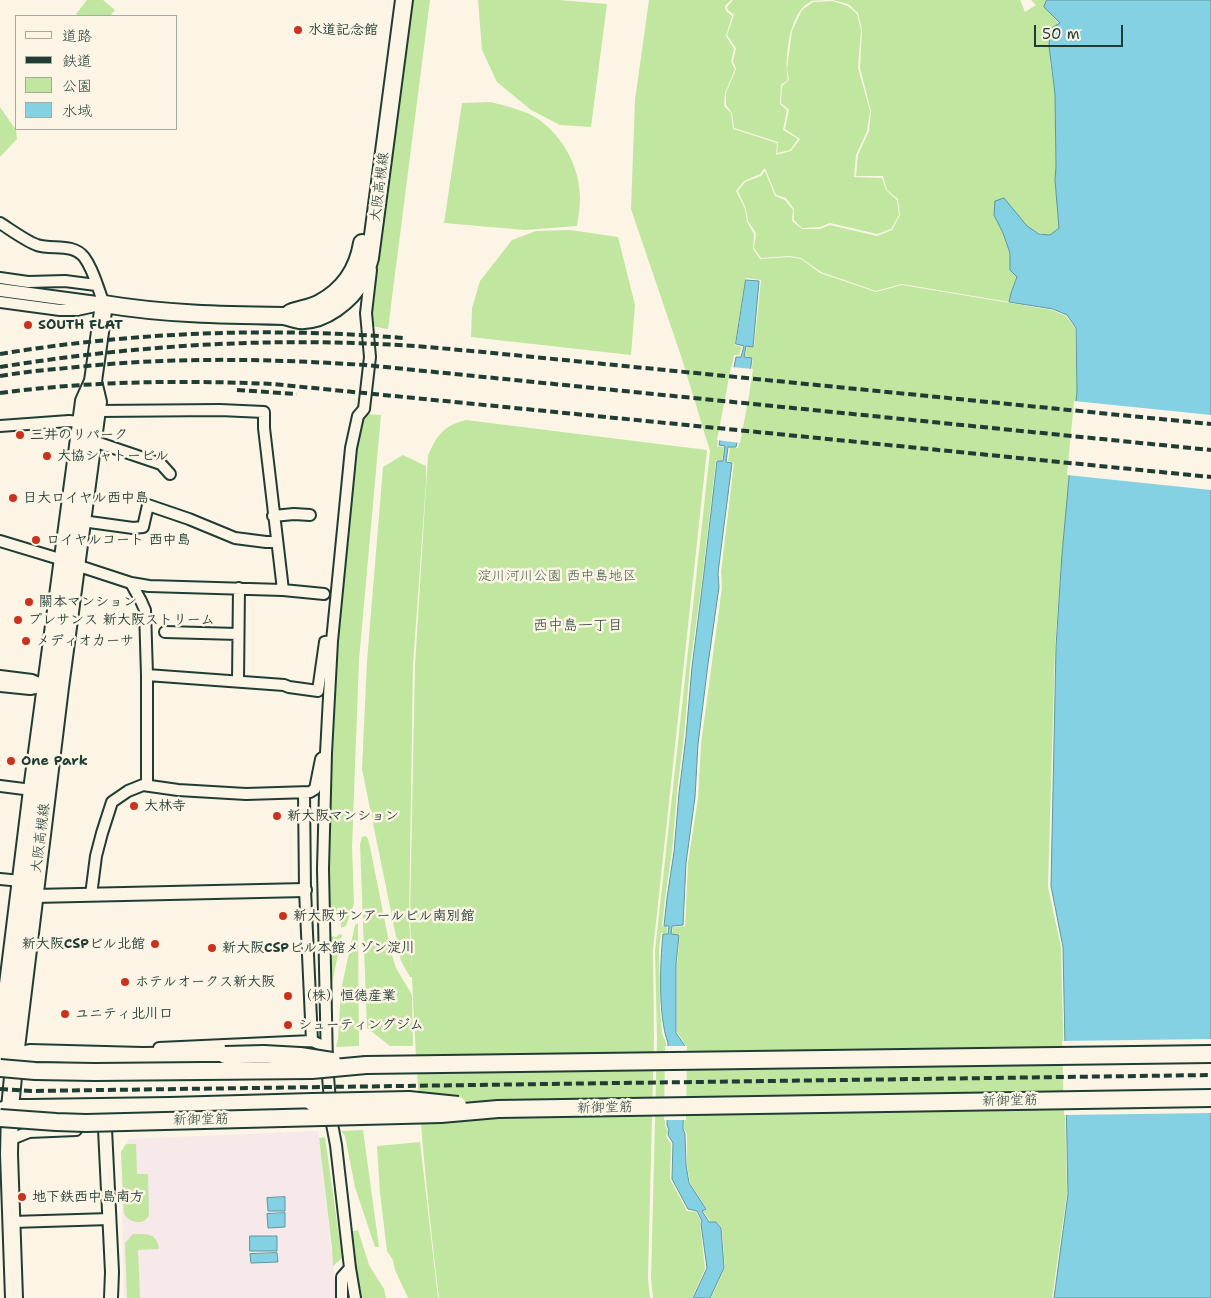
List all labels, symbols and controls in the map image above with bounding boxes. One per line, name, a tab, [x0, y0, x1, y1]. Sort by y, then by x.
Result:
legend	[15, 15, 178, 130]
scale bar	[1036, 15, 1125, 47]
place label: 水道記念館	[308, 22, 378, 38]
marker: 水道記念館	[292, 24, 304, 36]
text: 50 m	[1042, 24, 1080, 44]
text: 道路	[62, 26, 92, 46]
text: 鉄道	[62, 51, 92, 71]
text: 公園	[62, 76, 92, 96]
text: 水域	[62, 101, 92, 121]
street label: 大阪高槻線	[367, 151, 393, 223]
place label: SOUTH FLAT	[38, 317, 123, 333]
marker: SOUTH FLAT	[22, 319, 34, 331]
place label: 三井のリパーク	[30, 427, 128, 443]
marker: 三井のリパーク	[14, 429, 26, 441]
place label: 大協シャトービル	[57, 448, 169, 464]
marker: 大協シャトービル	[41, 450, 53, 462]
place label: 日大ロイヤル西中島	[23, 490, 149, 506]
marker: 日大ロイヤル西中島	[7, 492, 19, 504]
place label: ロイヤルコート 西中島	[46, 532, 191, 548]
marker: ロイヤルコート 西中島	[30, 534, 42, 546]
park label: 淀川河川公園 西中島地区	[478, 568, 636, 584]
place label: 關本マンション	[39, 594, 137, 610]
marker: 關本マンション	[23, 596, 35, 608]
place label: プレサンス 新大阪ストリーム	[28, 612, 215, 628]
marker: プレサンス 新大阪ストリーム	[12, 614, 24, 626]
district label: 西中島一丁目	[533, 617, 623, 635]
place label: メディオカーサ	[36, 633, 134, 649]
marker: メディオカーサ	[20, 635, 32, 647]
place label: One Park	[21, 753, 88, 769]
marker: One Park	[5, 755, 17, 767]
place label: 大林寺	[144, 798, 186, 814]
marker: 大林寺	[128, 800, 140, 812]
street label: 大阪高槻線	[28, 802, 54, 874]
place label: 新大阪マンション	[287, 808, 399, 824]
marker: 新大阪マンション	[271, 810, 283, 822]
place label: 新大阪サンアールビル南別館	[293, 908, 474, 924]
marker: 新大阪サンアールビル南別館	[277, 910, 289, 922]
place label: 新大阪CSPビル北館	[22, 936, 145, 952]
marker: 新大阪CSPビル北館	[149, 938, 161, 950]
place label: 新大阪CSPビル本館メゾン淀川	[222, 940, 415, 956]
marker: 新大阪CSPビル本館メゾン淀川	[206, 942, 218, 954]
place label: ホテルオークス新大阪	[135, 974, 275, 990]
marker: ホテルオークス新大阪	[119, 976, 131, 988]
place label: （株）恒徳産業	[298, 988, 396, 1004]
marker: （株）恒徳産業	[282, 990, 294, 1002]
place label: ユニティ北川口	[75, 1006, 173, 1022]
marker: ユニティ北川口	[59, 1008, 71, 1020]
place label: シューティングジム	[298, 1017, 424, 1033]
marker: シューティングジム	[282, 1019, 294, 1031]
street label: 新御堂筋	[982, 1092, 1038, 1110]
street label: 新御堂筋	[577, 1099, 633, 1117]
street label: 新御堂筋	[173, 1111, 229, 1129]
place label: 地下鉄西中島南方	[32, 1189, 144, 1205]
marker: 地下鉄西中島南方	[16, 1191, 28, 1203]

